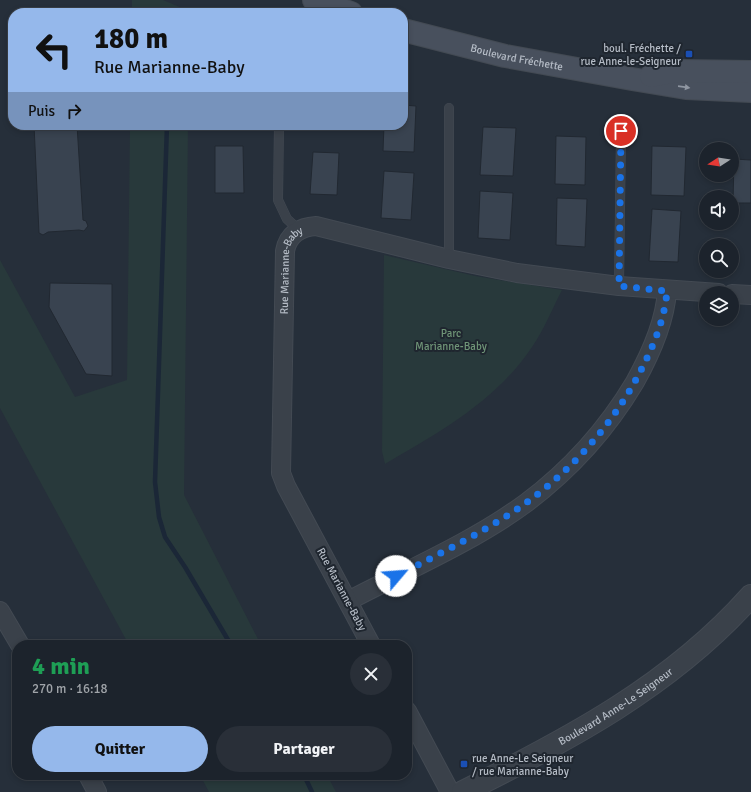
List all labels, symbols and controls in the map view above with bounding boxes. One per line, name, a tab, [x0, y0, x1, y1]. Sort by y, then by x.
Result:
text: 180 m	[94, 22, 168, 56]
icon: left	[28, 24, 80, 76]
street label: Boulevard Fréchette	[469, 41, 564, 73]
place label: boul. Fréchette / rue Anne-le-Seigneur	[581, 42, 681, 68]
marker: boul. Fréchette / rue Anne-le-Seigneur	[684, 49, 694, 59]
text: Rue Marianne-Baby	[94, 56, 245, 78]
one-way arrow	[678, 84, 690, 90]
icon: right	[63, 100, 85, 122]
text: Puis	[28, 102, 55, 120]
pin	[604, 114, 638, 148]
icon: arrive	[610, 120, 632, 142]
north arrow	[699, 142, 739, 182]
map controls	[699, 142, 739, 326]
button: sound	[699, 190, 739, 230]
street label: Rue Marianne-Baby	[278, 223, 306, 314]
button: search	[699, 238, 739, 278]
button: layers	[699, 286, 739, 326]
park label: Parc Marianne-Baby	[415, 327, 488, 353]
street label: Rue Marianne-Baby	[314, 546, 369, 634]
position arrow	[375, 555, 417, 597]
text: 4 min	[32, 651, 90, 681]
button: close	[350, 653, 392, 695]
street label: Boulevard Anne-Le Seigneur	[556, 665, 675, 748]
text: 270 m · 16:18	[32, 681, 108, 697]
button: Quitter	[32, 726, 208, 772]
button: Partager	[216, 726, 392, 772]
place label: rue Anne-Le Seigneur / rue Marianne-Baby	[472, 752, 573, 778]
marker: rue Anne-Le Seigneur / rue Marianne-Baby	[459, 759, 469, 769]

